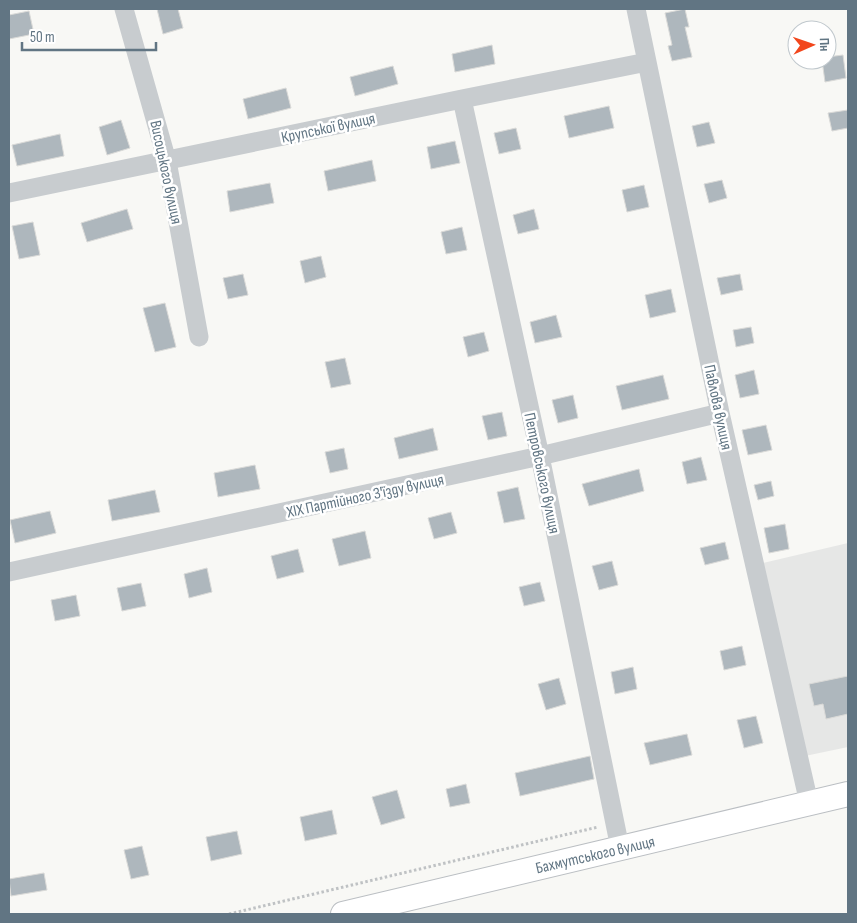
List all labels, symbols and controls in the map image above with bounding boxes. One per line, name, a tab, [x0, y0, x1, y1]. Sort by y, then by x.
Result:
scale bar	[22, 20, 156, 52]
north arrow	[787, 20, 837, 70]
text: 50 m	[30, 28, 55, 47]
text: Пн	[816, 37, 833, 52]
street label: Крупської вулиця	[280, 109, 377, 148]
street label: Висоцького вулиця	[145, 119, 186, 226]
street label: Павлова вулиця	[699, 363, 736, 452]
street label: Петровського вулиця	[519, 411, 564, 535]
street label: XIX Партійного З'їзду вулиця	[284, 471, 446, 523]
street label: Бахмутського вулиця	[534, 833, 657, 878]

